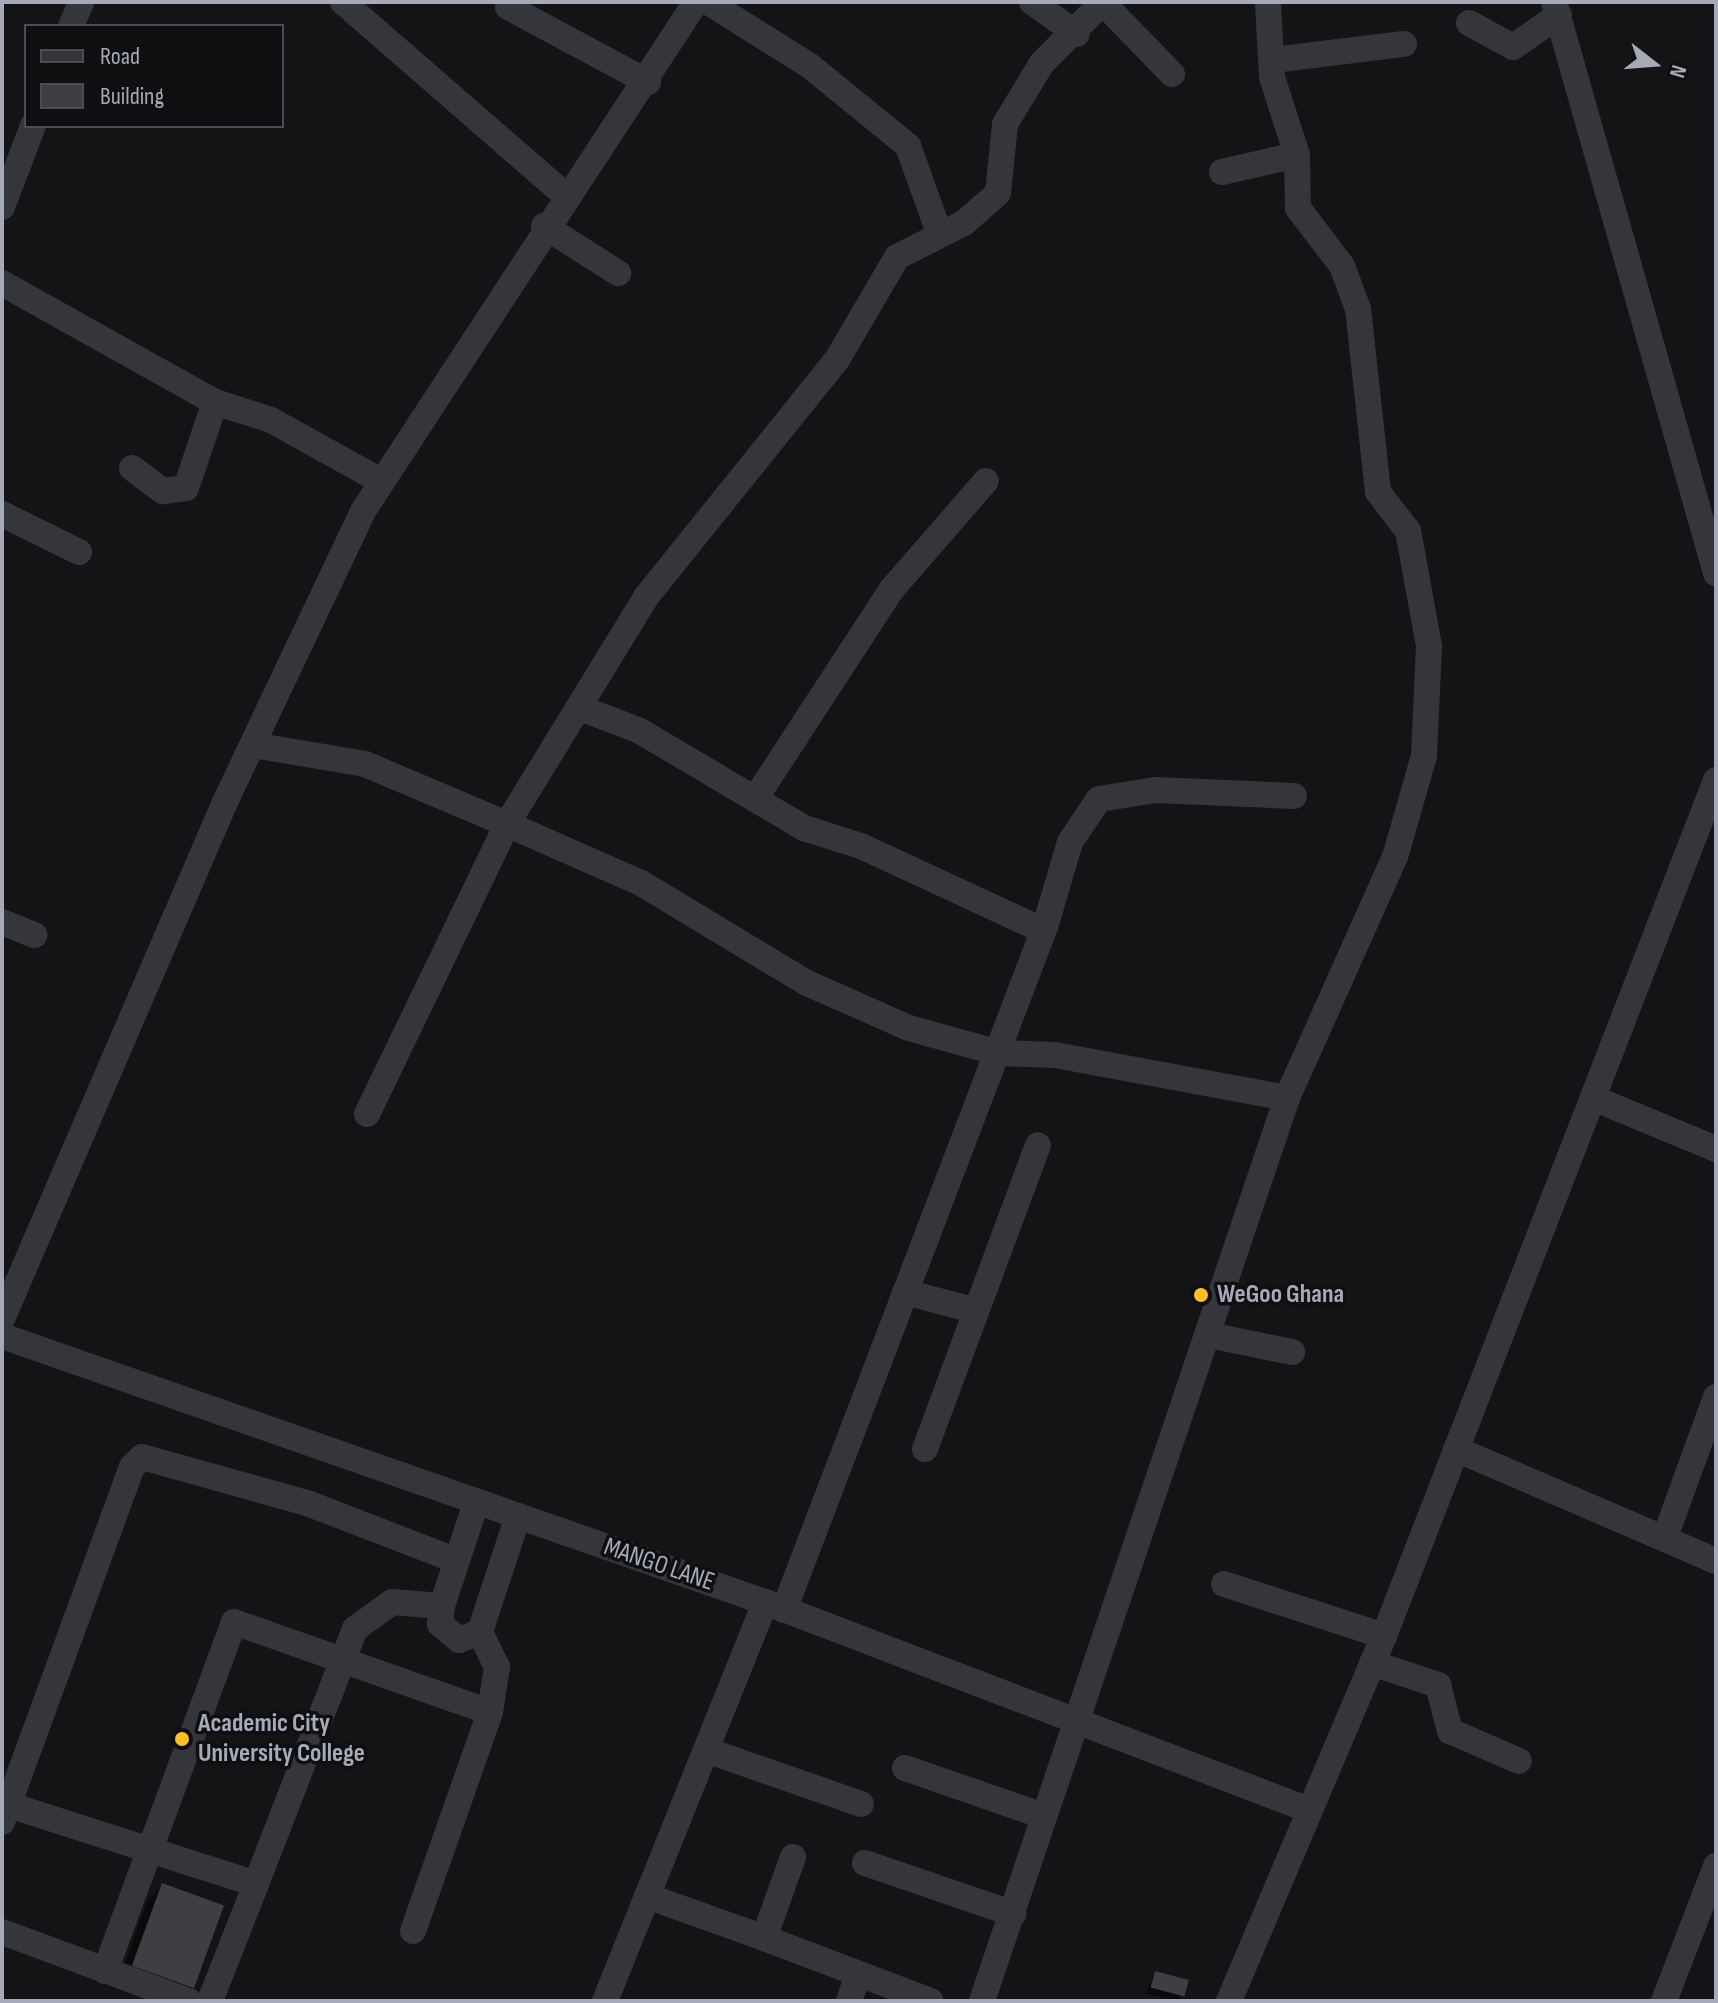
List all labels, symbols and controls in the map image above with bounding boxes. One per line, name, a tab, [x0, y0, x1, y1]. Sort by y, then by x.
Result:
legend	[24, 24, 284, 128]
north arrow	[1614, 24, 1694, 104]
text: Road	[100, 42, 140, 71]
text: N	[1663, 62, 1692, 81]
text: Building	[100, 82, 164, 111]
place label: WeGoo Ghana	[1217, 1279, 1344, 1311]
marker: WeGoo Ghana	[1192, 1286, 1210, 1304]
street label: MANGO LANE	[600, 1532, 718, 1598]
place label: Academic City University College	[198, 1708, 365, 1770]
marker: Academic City University College	[173, 1730, 191, 1748]

